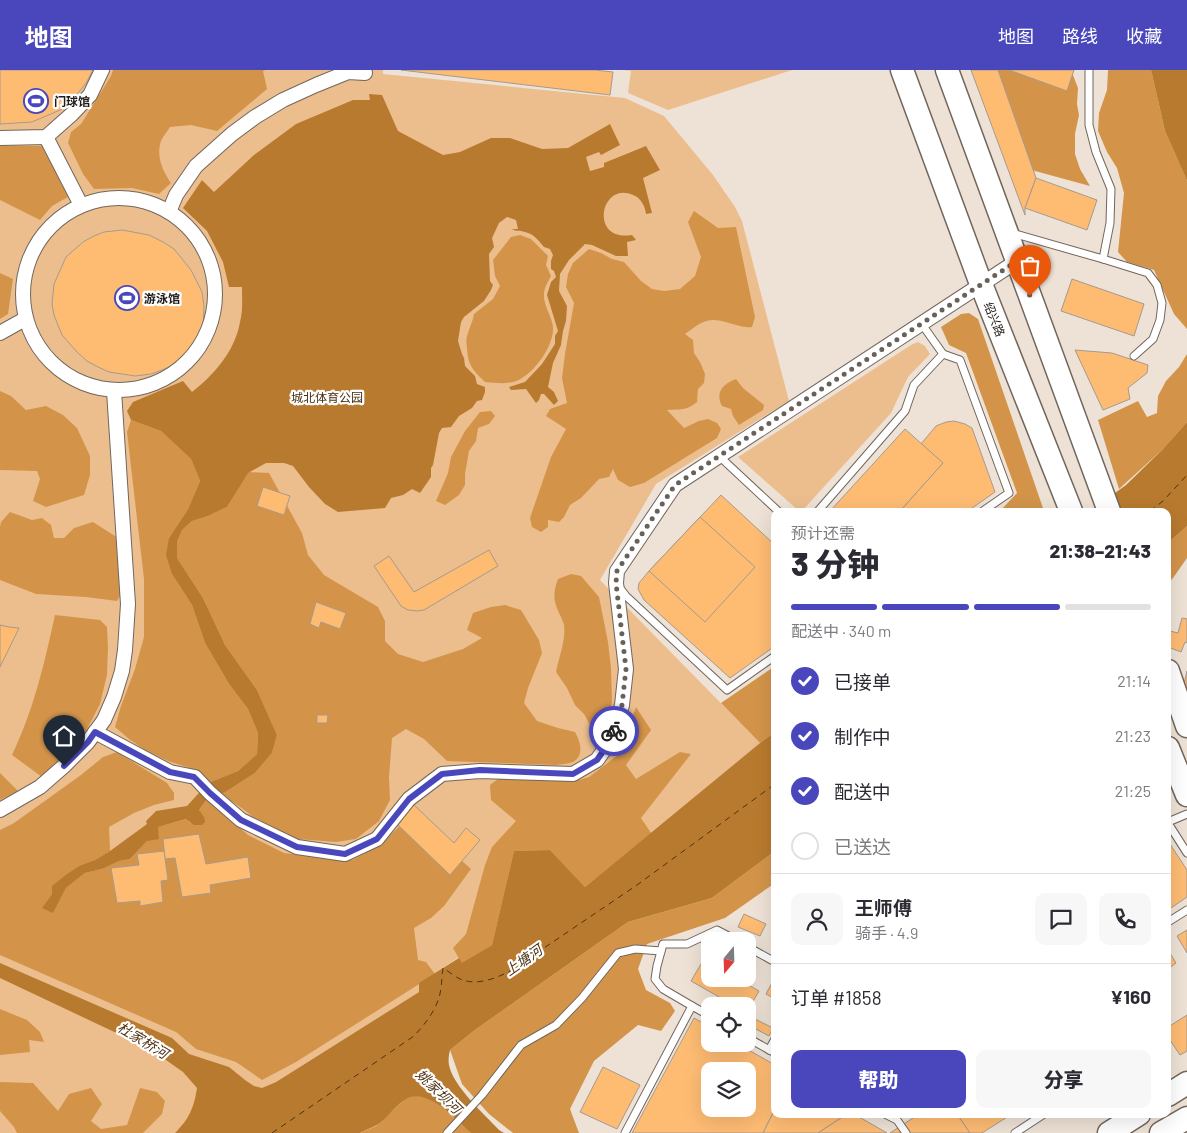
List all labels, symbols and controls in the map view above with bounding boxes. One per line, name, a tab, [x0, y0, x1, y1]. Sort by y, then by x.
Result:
text: 地图	[25, 22, 73, 51]
text: 地图	[998, 25, 1034, 47]
text: 路线	[1062, 25, 1098, 47]
text: 收藏	[1126, 25, 1162, 47]
sports icon: 门球馆	[23, 88, 49, 114]
place label: 门球馆	[54, 94, 90, 108]
pin	[1009, 245, 1051, 296]
icon: bag	[1016, 252, 1044, 280]
sports icon: 游泳馆	[114, 285, 140, 311]
place label: 游泳馆	[144, 291, 180, 305]
street label: 绍兴路	[982, 300, 1008, 338]
park label: 城北体育公园	[291, 390, 363, 404]
text: 预计还需	[791, 523, 855, 542]
text: 21:38–21:43	[1050, 539, 1151, 562]
text: 3 分钟	[791, 544, 879, 582]
text: 配送中 · 340 m	[791, 621, 891, 640]
icon: check	[791, 667, 819, 695]
text: 已接单	[834, 670, 891, 693]
text: 21:14	[1117, 671, 1151, 690]
courier	[589, 706, 639, 756]
pin	[43, 715, 85, 766]
icon: bike	[600, 717, 628, 745]
icon: home	[50, 722, 78, 750]
icon: check	[791, 722, 819, 750]
text: 制作中	[834, 725, 891, 748]
text: 21:23	[1115, 726, 1151, 745]
icon: check	[791, 777, 819, 805]
text: 配送中	[834, 780, 891, 803]
text: 21:25	[1115, 781, 1151, 800]
text: 已送达	[834, 835, 891, 858]
button: person	[791, 893, 843, 945]
button: chat	[1035, 893, 1087, 945]
button: phone	[1099, 893, 1151, 945]
text: 王师傅	[855, 896, 912, 919]
text: 骑手 · 4.9	[855, 923, 918, 942]
north arrow	[701, 932, 756, 988]
map controls	[701, 932, 756, 1117]
water label: 上塘河	[501, 939, 548, 979]
text: ¥160	[1110, 985, 1151, 1008]
text: 订单 #1858	[791, 986, 882, 1009]
button: locate	[701, 997, 756, 1052]
water label: 杜家桥河	[115, 1018, 174, 1063]
button: 帮助	[791, 1050, 966, 1108]
button: 分享	[976, 1050, 1151, 1108]
button: layers	[701, 1062, 756, 1117]
water label: 姚家坝河	[413, 1065, 467, 1119]

